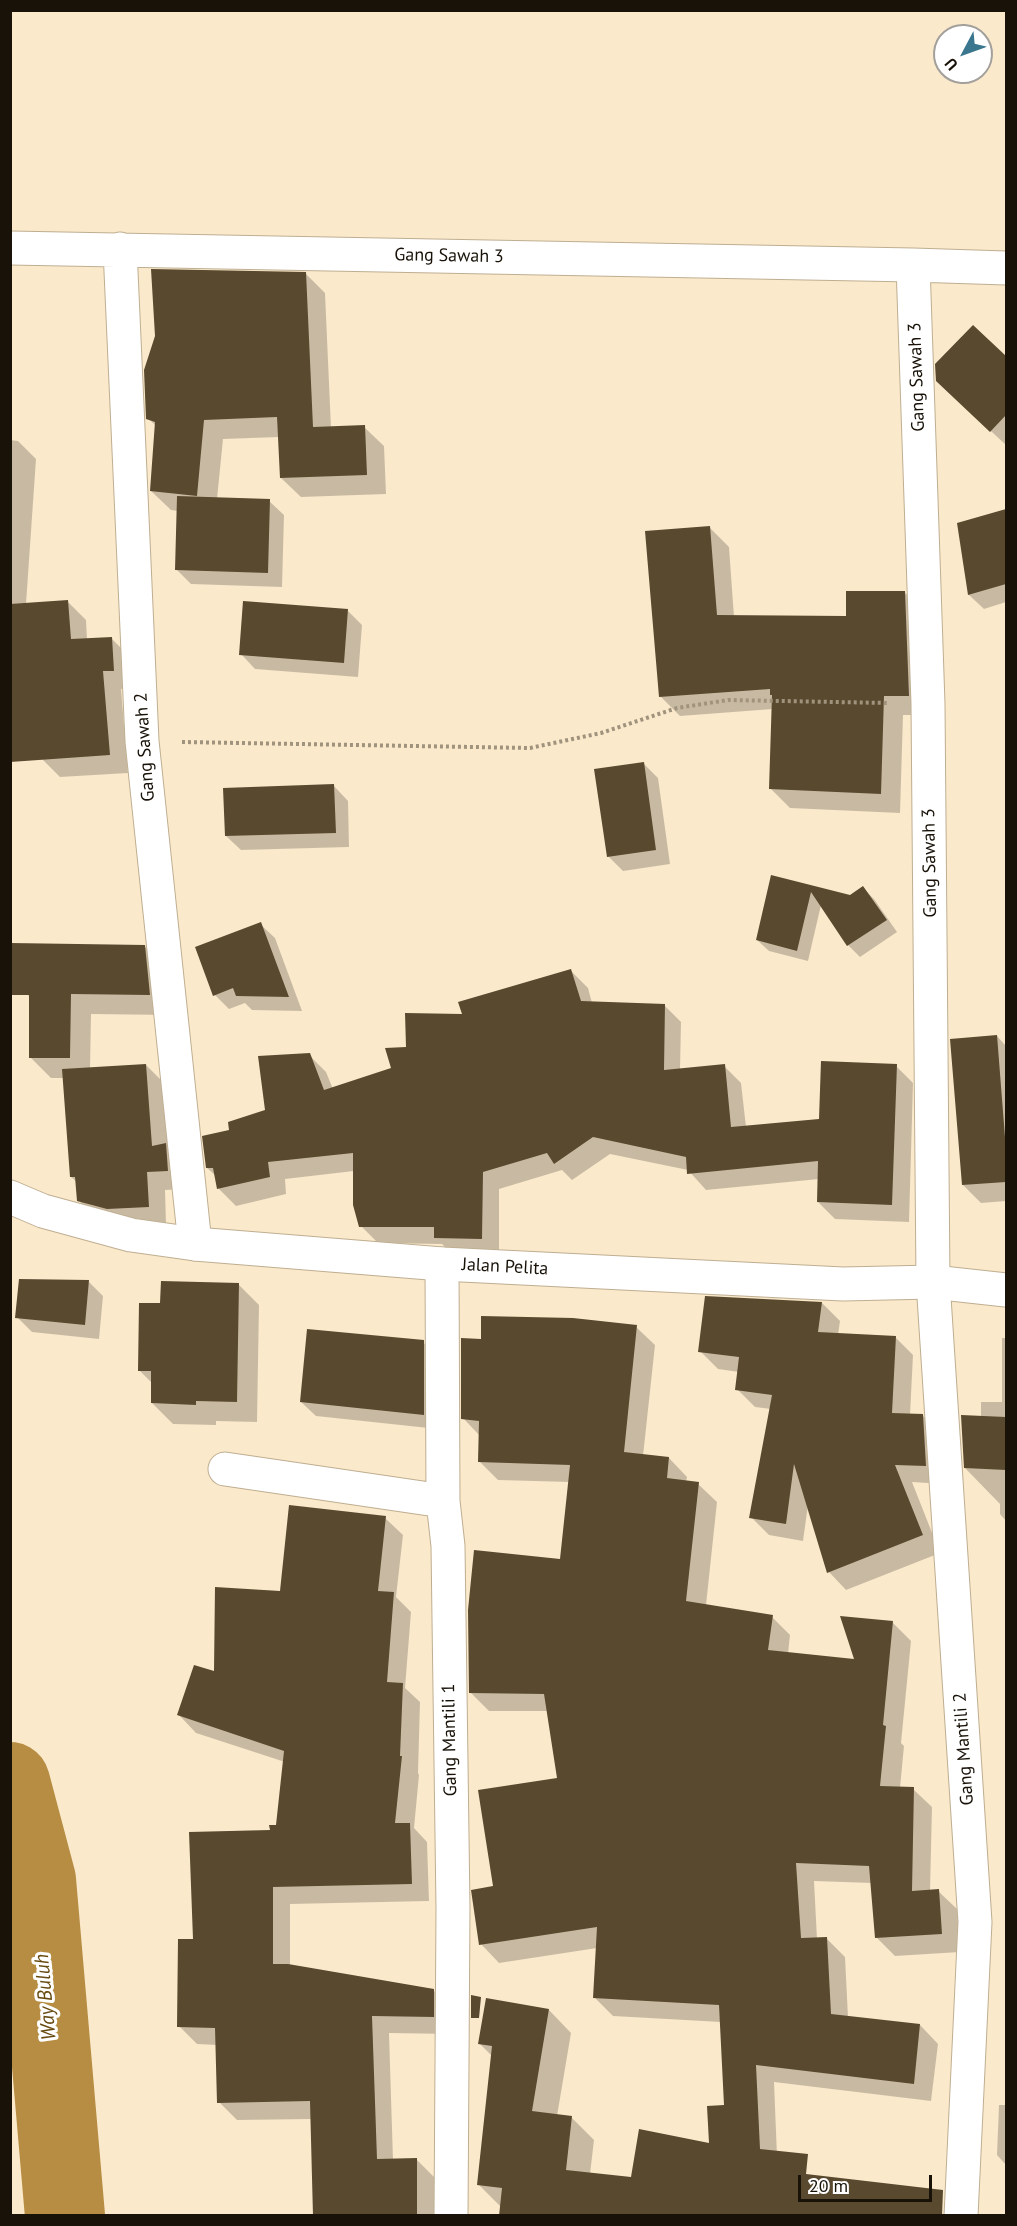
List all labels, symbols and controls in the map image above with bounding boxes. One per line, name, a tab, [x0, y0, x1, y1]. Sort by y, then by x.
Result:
north arrow	[933, 24, 993, 84]
text: U	[940, 54, 962, 75]
street label: Gang Sawah 3	[394, 244, 504, 268]
street label: Gang Sawah 3	[904, 322, 930, 432]
street label: Gang Sawah 2	[130, 692, 160, 802]
street label: Gang Sawah 3	[918, 808, 942, 918]
street label: Jalan Pelita	[461, 1254, 549, 1280]
street label: Gang Mantili 1	[438, 1683, 462, 1797]
street label: Gang Mantili 2	[949, 1692, 979, 1806]
water label: Way Buluh	[30, 1953, 62, 2041]
scale bar	[801, 2163, 934, 2201]
text: 20 m	[809, 2174, 848, 2197]

